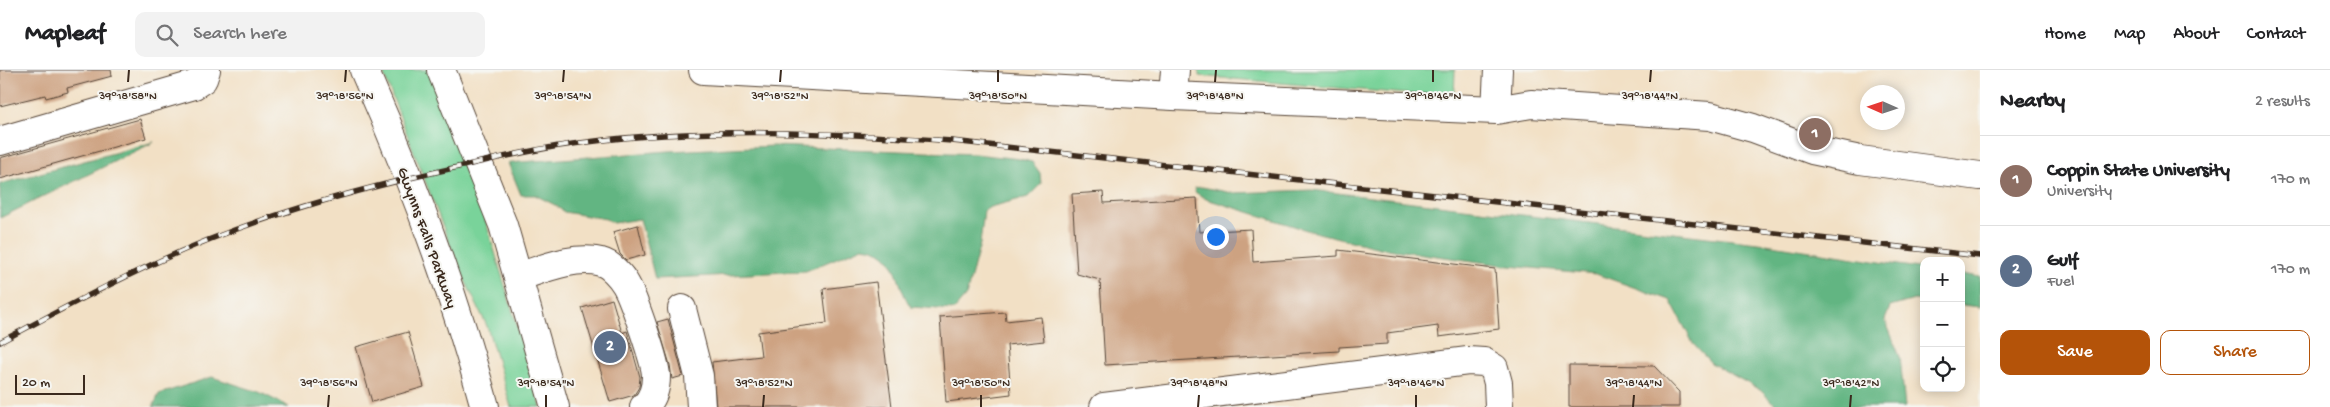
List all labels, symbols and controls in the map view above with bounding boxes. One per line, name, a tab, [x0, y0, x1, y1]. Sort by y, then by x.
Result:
search box	[135, 12, 485, 57]
text: Mapleaf	[25, 20, 105, 49]
icon: search	[153, 21, 181, 49]
text: Search here	[193, 23, 287, 46]
text: Home	[2044, 24, 2086, 45]
text: Map	[2114, 24, 2145, 45]
text: About	[2173, 24, 2219, 45]
text: Contact	[2247, 24, 2305, 45]
north arrow	[1860, 85, 1905, 130]
text: 39°18'58"N	[98, 90, 157, 104]
text: 39°18'56"N	[315, 90, 374, 104]
text: 39°18'54"N	[534, 90, 592, 104]
text: 39°18'52"N	[750, 90, 809, 104]
text: 39°18'50"N	[968, 90, 1027, 104]
text: 39°18'48"N	[1185, 90, 1244, 104]
text: 39°18'46"N	[1404, 90, 1462, 104]
text: 39°18'44"N	[1621, 90, 1678, 104]
text: Nearby	[2000, 90, 2065, 115]
text: 2 results	[2255, 93, 2310, 112]
pin: 1	[1799, 115, 1831, 153]
text: Coppin State University	[2047, 160, 2230, 183]
street label: Gwynns Falls Parkway	[391, 165, 460, 311]
text: 1	[2013, 171, 2019, 190]
text: 170 m	[2271, 171, 2310, 190]
text: University	[2047, 183, 2112, 202]
your location	[1203, 224, 1229, 250]
text: Gulf	[2047, 250, 2078, 273]
map controls	[1920, 257, 1965, 392]
button: +	[1920, 257, 1965, 302]
text: 2	[2012, 261, 2020, 280]
text: 170 m	[2271, 261, 2310, 280]
text: Fuel	[2047, 273, 2074, 292]
button: −	[1920, 302, 1965, 347]
pin: 2	[594, 328, 626, 366]
button: Save	[2000, 330, 2150, 375]
button: Share	[2160, 330, 2310, 375]
button: locate	[1920, 347, 1965, 392]
scale bar	[15, 372, 85, 395]
text: 20 m	[22, 375, 50, 392]
text: 39°18'56"N	[299, 377, 358, 391]
text: 39°18'54"N	[517, 377, 575, 391]
text: 39°18'52"N	[734, 377, 793, 391]
text: 39°18'50"N	[951, 377, 1010, 391]
text: 39°18'48"N	[1169, 377, 1228, 391]
text: 39°18'46"N	[1387, 377, 1445, 391]
text: 39°18'44"N	[1605, 377, 1662, 391]
text: 39°18'42"N	[1822, 377, 1879, 391]

